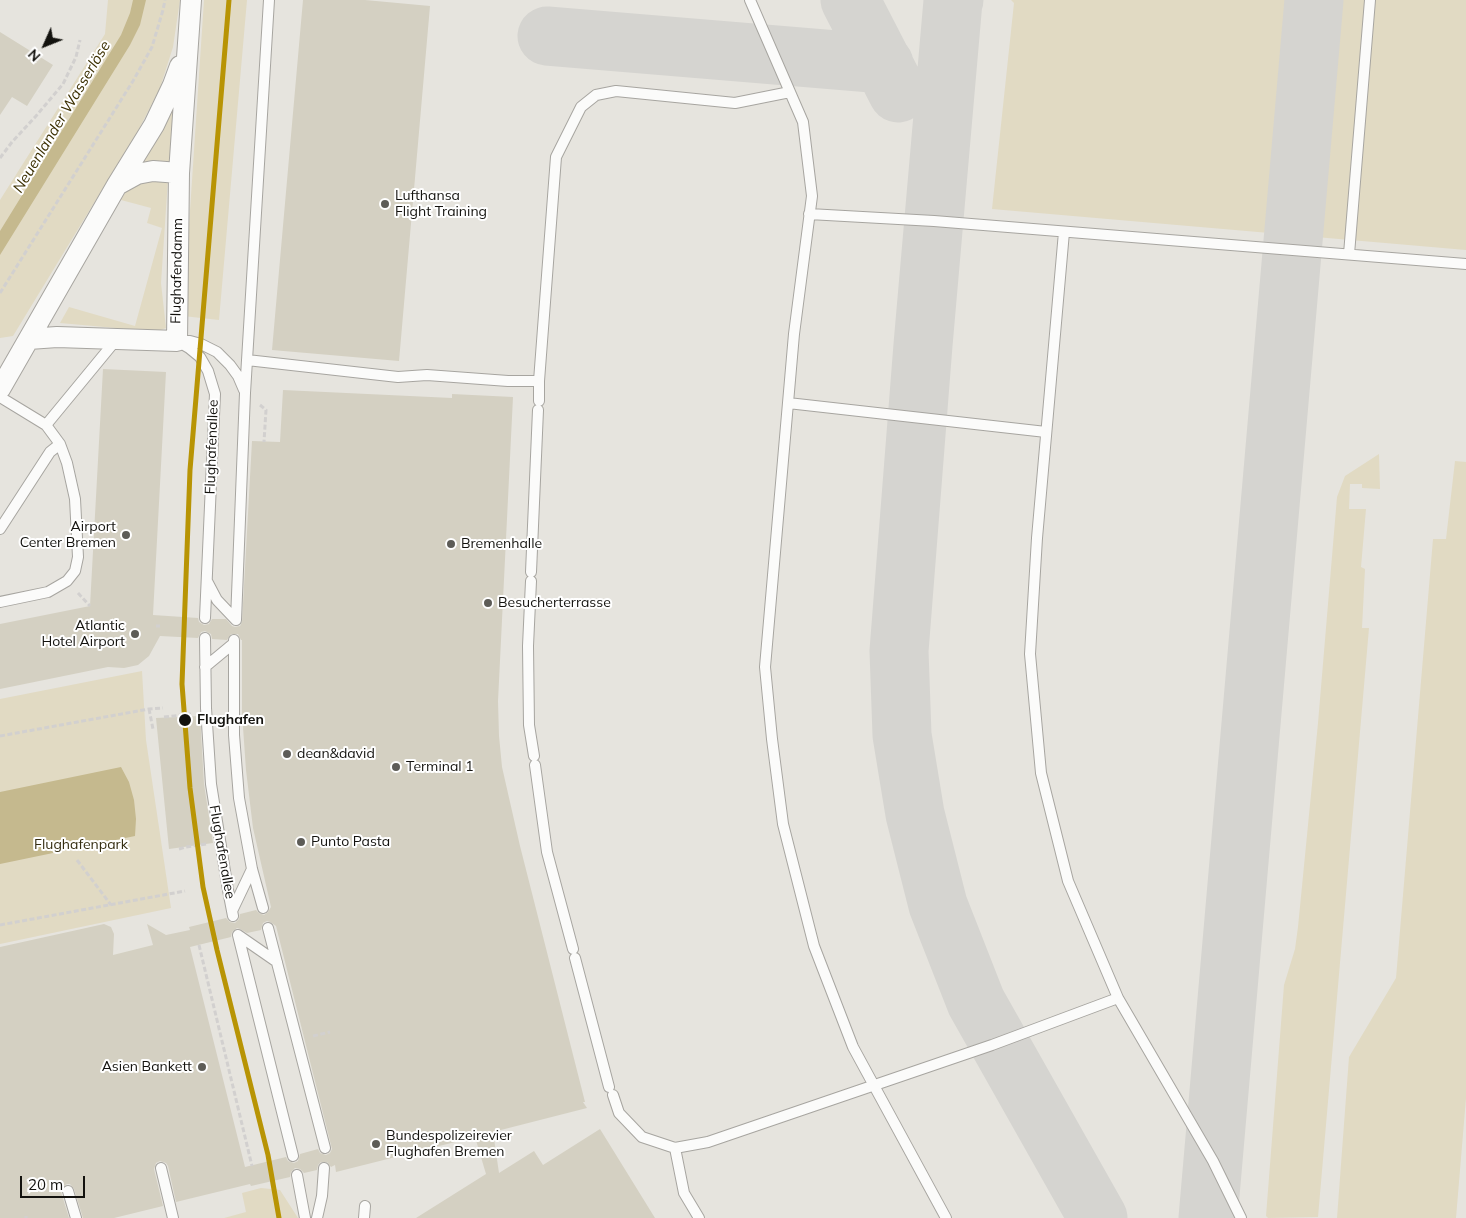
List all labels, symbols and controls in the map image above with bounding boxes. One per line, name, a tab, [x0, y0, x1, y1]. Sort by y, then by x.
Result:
north arrow	[20, 20, 70, 70]
water label: Neuenlander Wasserlöse	[10, 38, 114, 196]
place label: Lufthansa Flight Training	[395, 188, 487, 220]
marker: Lufthansa Flight Training	[379, 198, 391, 210]
street label: Flughafendamm	[168, 218, 186, 324]
street label: Flughafenallee	[202, 399, 222, 495]
place label: Airport Center Bremen	[20, 519, 116, 552]
marker: Airport Center Bremen	[120, 529, 132, 541]
place label: Bremenhalle	[461, 536, 542, 552]
marker: Bremenhalle	[445, 538, 457, 550]
place label: Besucherterrasse	[498, 595, 611, 611]
marker: Besucherterrasse	[482, 597, 494, 609]
place label: Atlantic Hotel Airport	[41, 618, 125, 650]
marker: Atlantic Hotel Airport	[129, 628, 141, 640]
marker: Flughafen	[177, 712, 193, 728]
place label: Flughafen	[197, 712, 264, 728]
place label: dean&david	[297, 746, 375, 762]
marker: dean&david	[281, 748, 293, 760]
place label: Terminal 1	[406, 759, 474, 775]
marker: Terminal 1	[390, 761, 402, 773]
street label: Flughafenallee	[205, 804, 239, 900]
place label: Punto Pasta	[311, 834, 390, 850]
marker: Punto Pasta	[295, 836, 307, 848]
park label: Flughafenpark	[34, 837, 128, 853]
place label: Asien Bankett	[102, 1059, 192, 1075]
marker: Asien Bankett	[196, 1061, 208, 1073]
place label: Bundespolizeirevier Flughafen Bremen	[386, 1128, 512, 1160]
marker: Bundespolizeirevier Flughafen Bremen	[370, 1138, 382, 1150]
scale bar	[22, 1166, 88, 1198]
text: 20 m	[28, 1175, 63, 1194]

